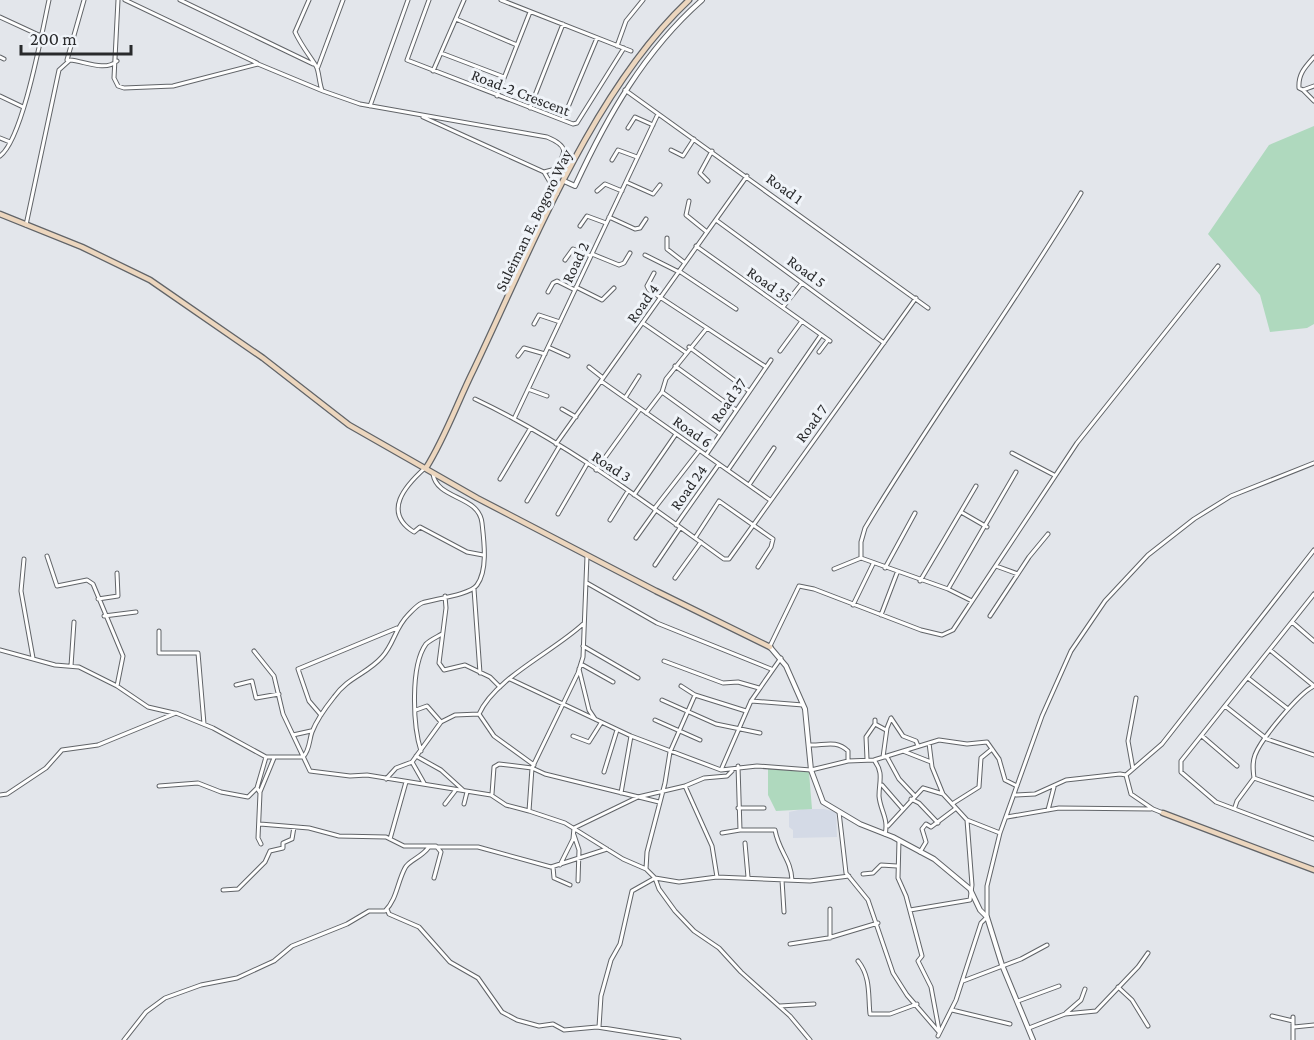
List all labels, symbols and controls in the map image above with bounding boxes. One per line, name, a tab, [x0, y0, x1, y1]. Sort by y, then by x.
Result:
scale bar	[21, 18, 130, 56]
text: 200 m	[30, 29, 77, 49]
street label: Road-2 Crescent	[469, 66, 573, 119]
street label: Suleiman E. Bogoro Way	[492, 146, 576, 294]
street label: Road 1	[763, 170, 806, 207]
street label: Road 2	[559, 239, 592, 285]
street label: Road 5	[784, 252, 829, 291]
street label: Road 35	[744, 263, 795, 306]
street label: Road 4	[623, 281, 662, 326]
street label: Road 37	[707, 374, 750, 426]
street label: Road 7	[792, 400, 831, 446]
street label: Road 6	[670, 412, 715, 451]
street label: Road 3	[589, 448, 634, 485]
street label: Road 24	[667, 461, 710, 513]

